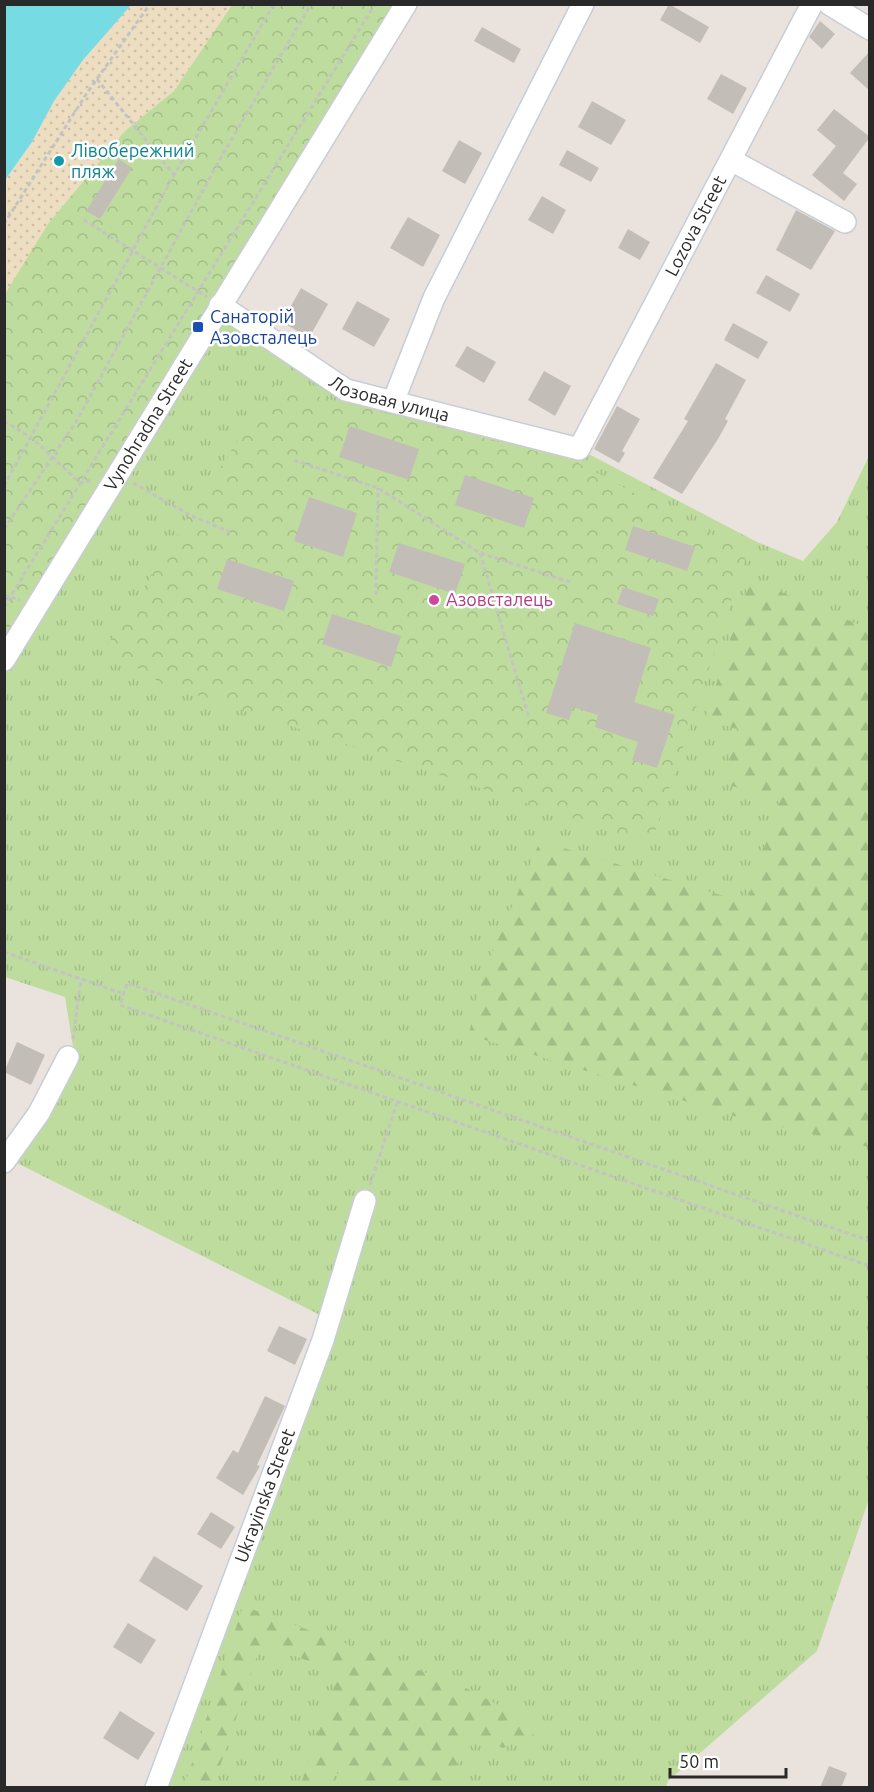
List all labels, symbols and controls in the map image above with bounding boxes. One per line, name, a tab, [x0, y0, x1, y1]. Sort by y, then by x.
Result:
place label: Лівобережний пляж	[71, 140, 194, 181]
marker: Лівобережний пляж	[52, 154, 66, 168]
street label: Lozova Street	[660, 172, 729, 279]
place label: Санаторій Азовсталець	[210, 306, 317, 347]
marker: Санаторій Азовсталець	[191, 320, 205, 334]
street label: Vynohradna Street	[99, 354, 196, 494]
street label: Лозовая улица	[326, 371, 452, 425]
place label: Азовсталець	[446, 589, 553, 609]
marker: Азовсталець	[427, 593, 441, 607]
street label: Ukrayinska Street	[230, 1426, 298, 1565]
scale bar	[670, 1741, 786, 1779]
text: 50 m	[679, 1751, 719, 1771]

